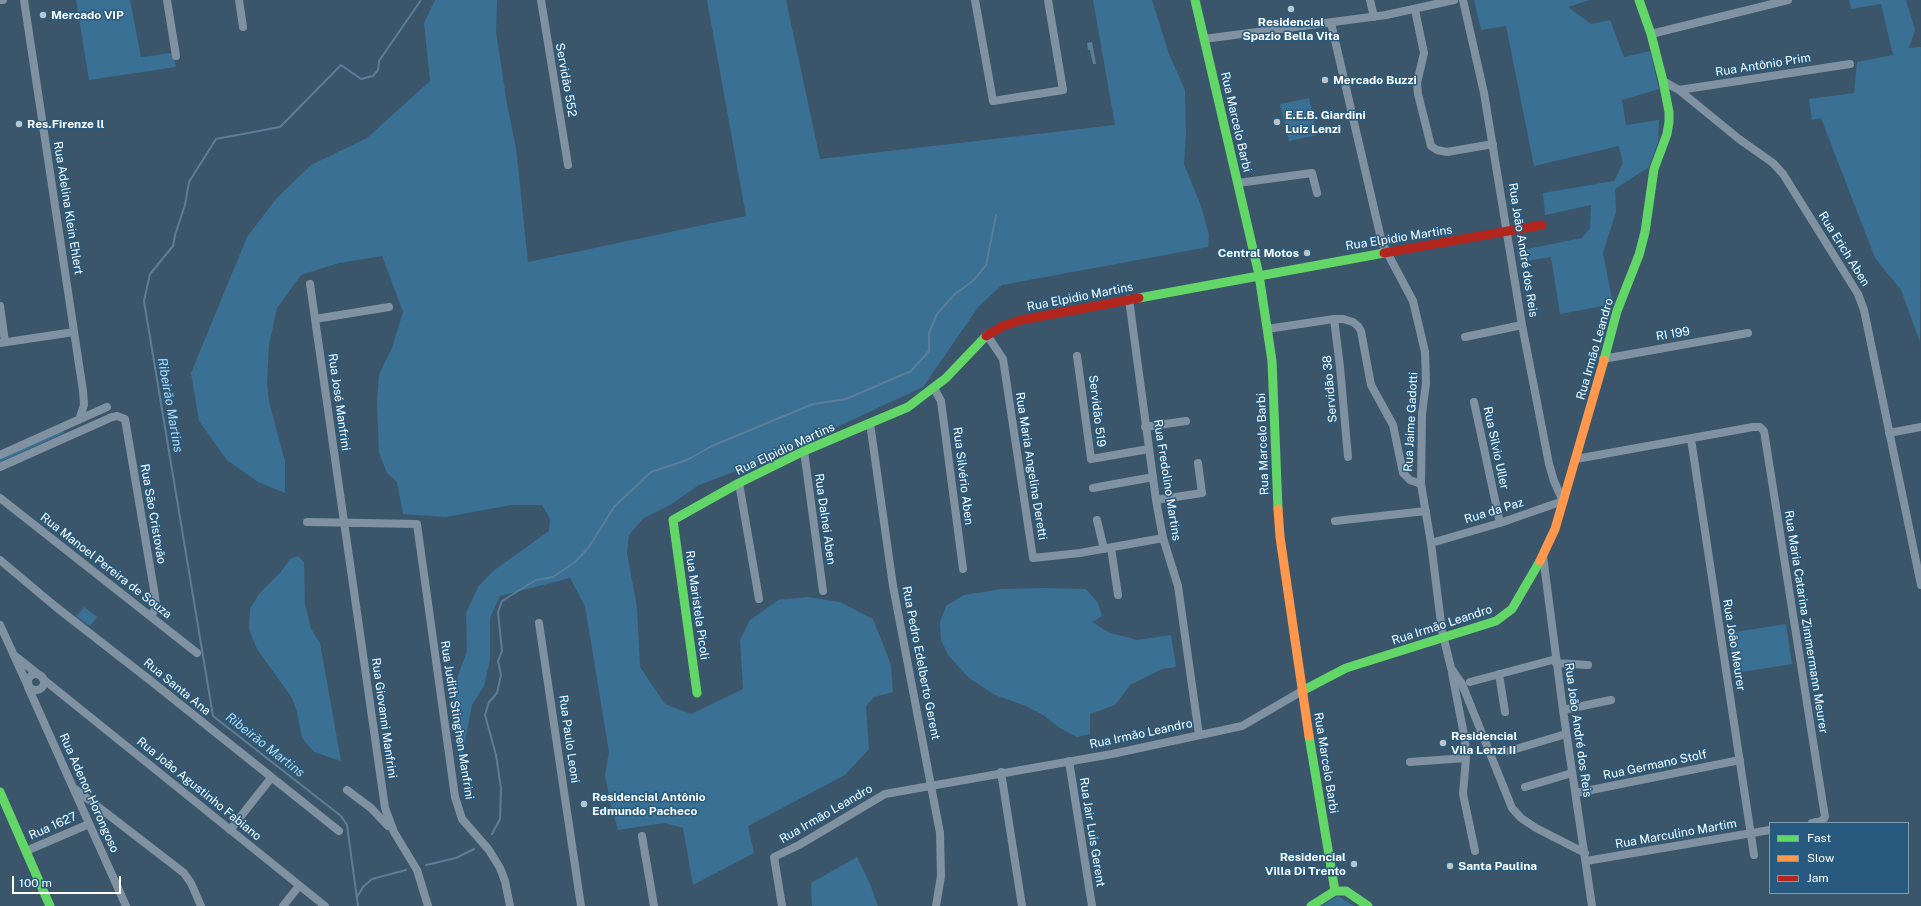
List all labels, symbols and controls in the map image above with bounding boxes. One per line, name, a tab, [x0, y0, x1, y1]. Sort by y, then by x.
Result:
marker: Residencial Spazio Bella Vita	[1286, 4, 1296, 14]
place label: Mercado VIP	[51, 8, 124, 22]
marker: Mercado VIP	[38, 10, 48, 20]
place label: Residencial Spazio Bella Vita	[1243, 15, 1339, 43]
street label: Servidão 552	[552, 42, 580, 118]
street label: Rua Antônio Prim	[1714, 50, 1812, 80]
street label: Rua Marcelo Barbi	[1217, 71, 1255, 173]
place label: Mercado Buzzi	[1333, 73, 1417, 87]
marker: Mercado Buzzi	[1320, 75, 1330, 85]
place label: E.E.B. Giardini Luiz Lenzi	[1285, 108, 1366, 136]
place label: Res.Firenze ll	[27, 117, 104, 131]
marker: E.E.B. Giardini Luiz Lenzi	[1272, 117, 1282, 127]
marker: Res.Firenze ll	[14, 119, 24, 129]
street label: Rua Adelina Klein Ehlert	[50, 140, 86, 276]
street label: Rua João André dos Reis	[1505, 182, 1541, 318]
street label: Rua Erich Aben	[1815, 209, 1873, 289]
street label: Rua Elpidio Martins	[1345, 222, 1453, 254]
place label: Central Motos	[1218, 246, 1299, 260]
marker: Central Motos	[1302, 248, 1312, 258]
street label: Rua Elpidio Martins	[1026, 280, 1134, 314]
street label: Rua Irmão Leandro	[1574, 297, 1616, 401]
street label: RI 199	[1655, 324, 1691, 344]
street label: Rua José Manfrini	[325, 352, 353, 452]
street label: Servidão 38	[1320, 355, 1340, 423]
water label: Ribeirão Martins	[154, 356, 186, 454]
street label: Rua Jaime Gadotti	[1401, 372, 1421, 472]
street label: Servidão 519	[1085, 374, 1109, 448]
street label: Rua Maria Angelina Deretti	[1012, 391, 1050, 541]
street label: Rua Marcelo Barbi	[1254, 393, 1272, 495]
street label: Rua Silvio Uller	[1480, 405, 1512, 491]
street label: Rua Fredolino Martins	[1150, 418, 1184, 542]
street label: Rua Elpidio Martins	[733, 420, 837, 478]
street label: Rua Silvério Aben	[950, 426, 976, 526]
street label: Rua São Cristovão	[137, 463, 169, 565]
street label: Rua Dalnei Aben	[811, 472, 839, 566]
street label: Rua da Paz	[1463, 495, 1525, 527]
street label: Rua Maria Catarina Zimmermann Meurer	[1781, 509, 1831, 735]
street label: Rua Manoel Pereira de Souza	[37, 510, 175, 622]
street label: Rua Maristela Picoli	[682, 549, 712, 661]
street label: Rua Pedro Edelberto Gerent	[899, 585, 943, 741]
street label: Rua João Meurer	[1720, 598, 1748, 692]
street label: Rua Irmão Leandro	[1390, 602, 1494, 648]
street label: Rua Judith Stinghen Manfrini	[437, 640, 477, 800]
street label: Rua Santa Ana	[141, 656, 213, 718]
street label: Rua Giovanni Manfrini	[368, 657, 400, 779]
street label: Rua João André dos Reis	[1561, 662, 1595, 798]
street label: Rua Paulo Leoni	[556, 694, 582, 784]
water label: Ribeirão Martins	[222, 709, 308, 781]
street label: Rua Marcelo Barbi	[1311, 711, 1341, 815]
street label: Rua Irmão Leandro	[1088, 716, 1194, 752]
place label: Residencial Vila Lenzi II	[1451, 729, 1517, 757]
street label: Rua Adenor Horongoso	[56, 731, 122, 855]
street label: Rua João Agustinho Fabiano	[134, 734, 264, 844]
marker: Residencial Vila Lenzi II	[1438, 738, 1448, 748]
street label: Rua Germano Stolf	[1602, 747, 1708, 783]
street label: Rua Jair Luis Gerent	[1076, 776, 1108, 888]
street label: Rua Irmão Leandro	[777, 782, 875, 846]
place label: Residencial Antônio Edmundo Pacheco	[592, 790, 706, 818]
marker: Residencial Antônio Edmundo Pacheco	[579, 799, 589, 809]
street label: Rua 1627	[27, 809, 79, 843]
street label: Rua Marculino Martim	[1614, 816, 1738, 852]
legend	[1769, 822, 1909, 894]
text: Fast	[1807, 831, 1831, 845]
place label: Residencial Villa Di Trento	[1265, 850, 1346, 878]
text: Slow	[1807, 851, 1834, 865]
marker: Residencial Villa Di Trento	[1349, 859, 1359, 869]
place label: Santa Paulina	[1458, 859, 1537, 873]
marker: Santa Paulina	[1445, 861, 1455, 871]
scale bar	[14, 868, 123, 894]
text: Jam	[1807, 871, 1829, 885]
text: 100 m	[19, 876, 52, 890]

